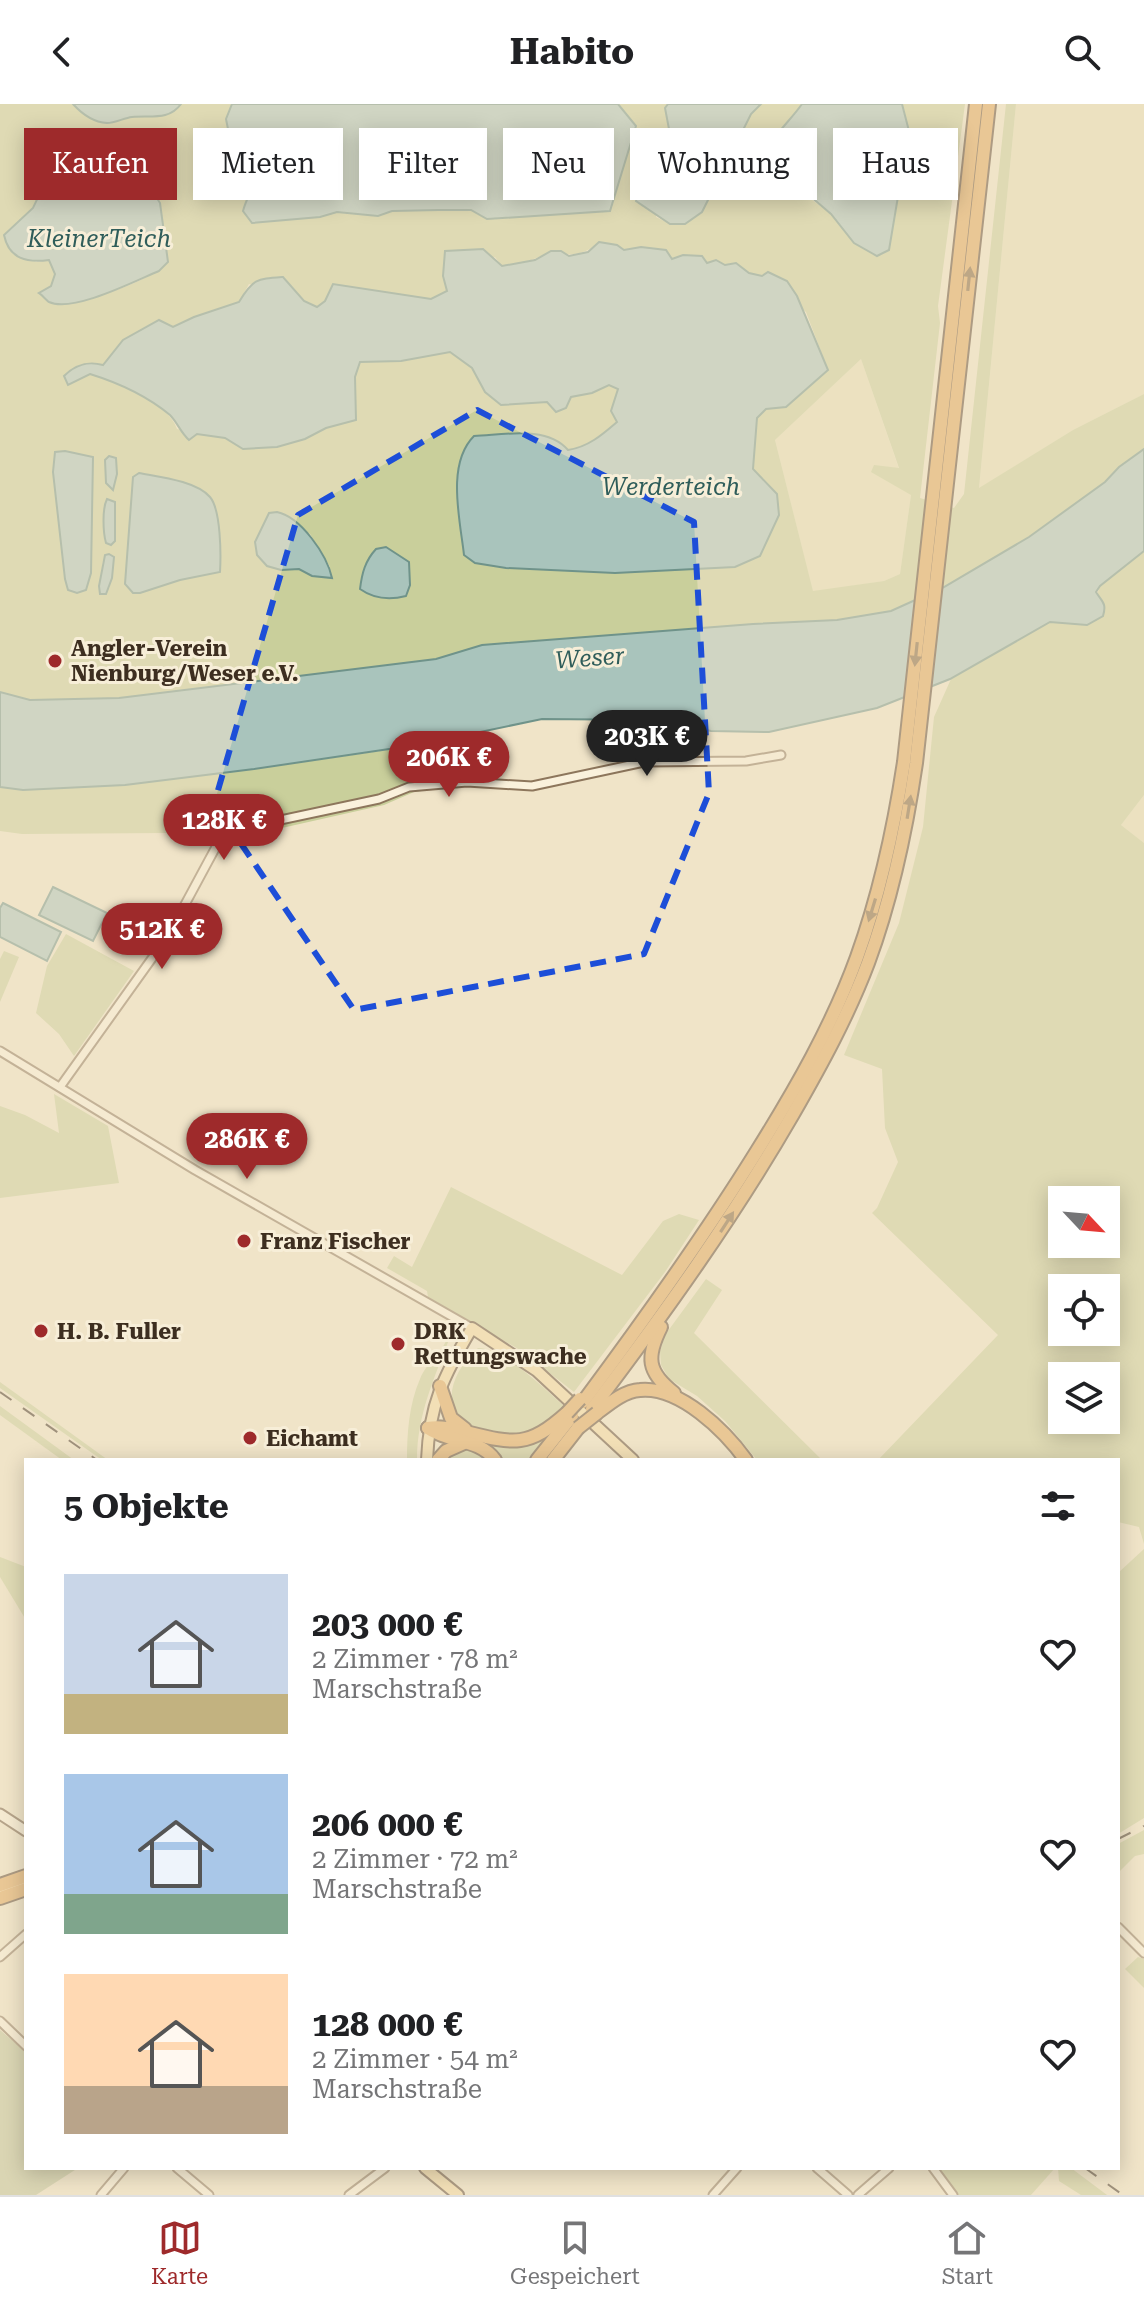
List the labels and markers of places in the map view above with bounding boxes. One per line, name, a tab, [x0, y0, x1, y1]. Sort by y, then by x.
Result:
place label: Angler-Verein Nienburg/Weser e.V.	[71, 636, 299, 686]
marker: Angler-Verein Nienburg/Weser e.V.	[46, 652, 64, 670]
pin: 203K €	[582, 710, 712, 778]
pin: 206K €	[384, 731, 514, 799]
pin: 128K €	[159, 794, 289, 862]
pin: 512K €	[97, 903, 227, 971]
pin: 286K €	[182, 1113, 312, 1181]
place label: Franz Fischer	[260, 1229, 411, 1254]
marker: Franz Fischer	[235, 1232, 253, 1250]
place label: H. B. Fuller	[57, 1319, 181, 1344]
place label: DRK Rettungswache	[414, 1319, 587, 1369]
marker: H. B. Fuller	[32, 1322, 50, 1340]
marker: DRK Rettungswache	[389, 1335, 407, 1353]
place label: Eichamt	[266, 1426, 358, 1451]
marker: Eichamt	[241, 1429, 259, 1447]

